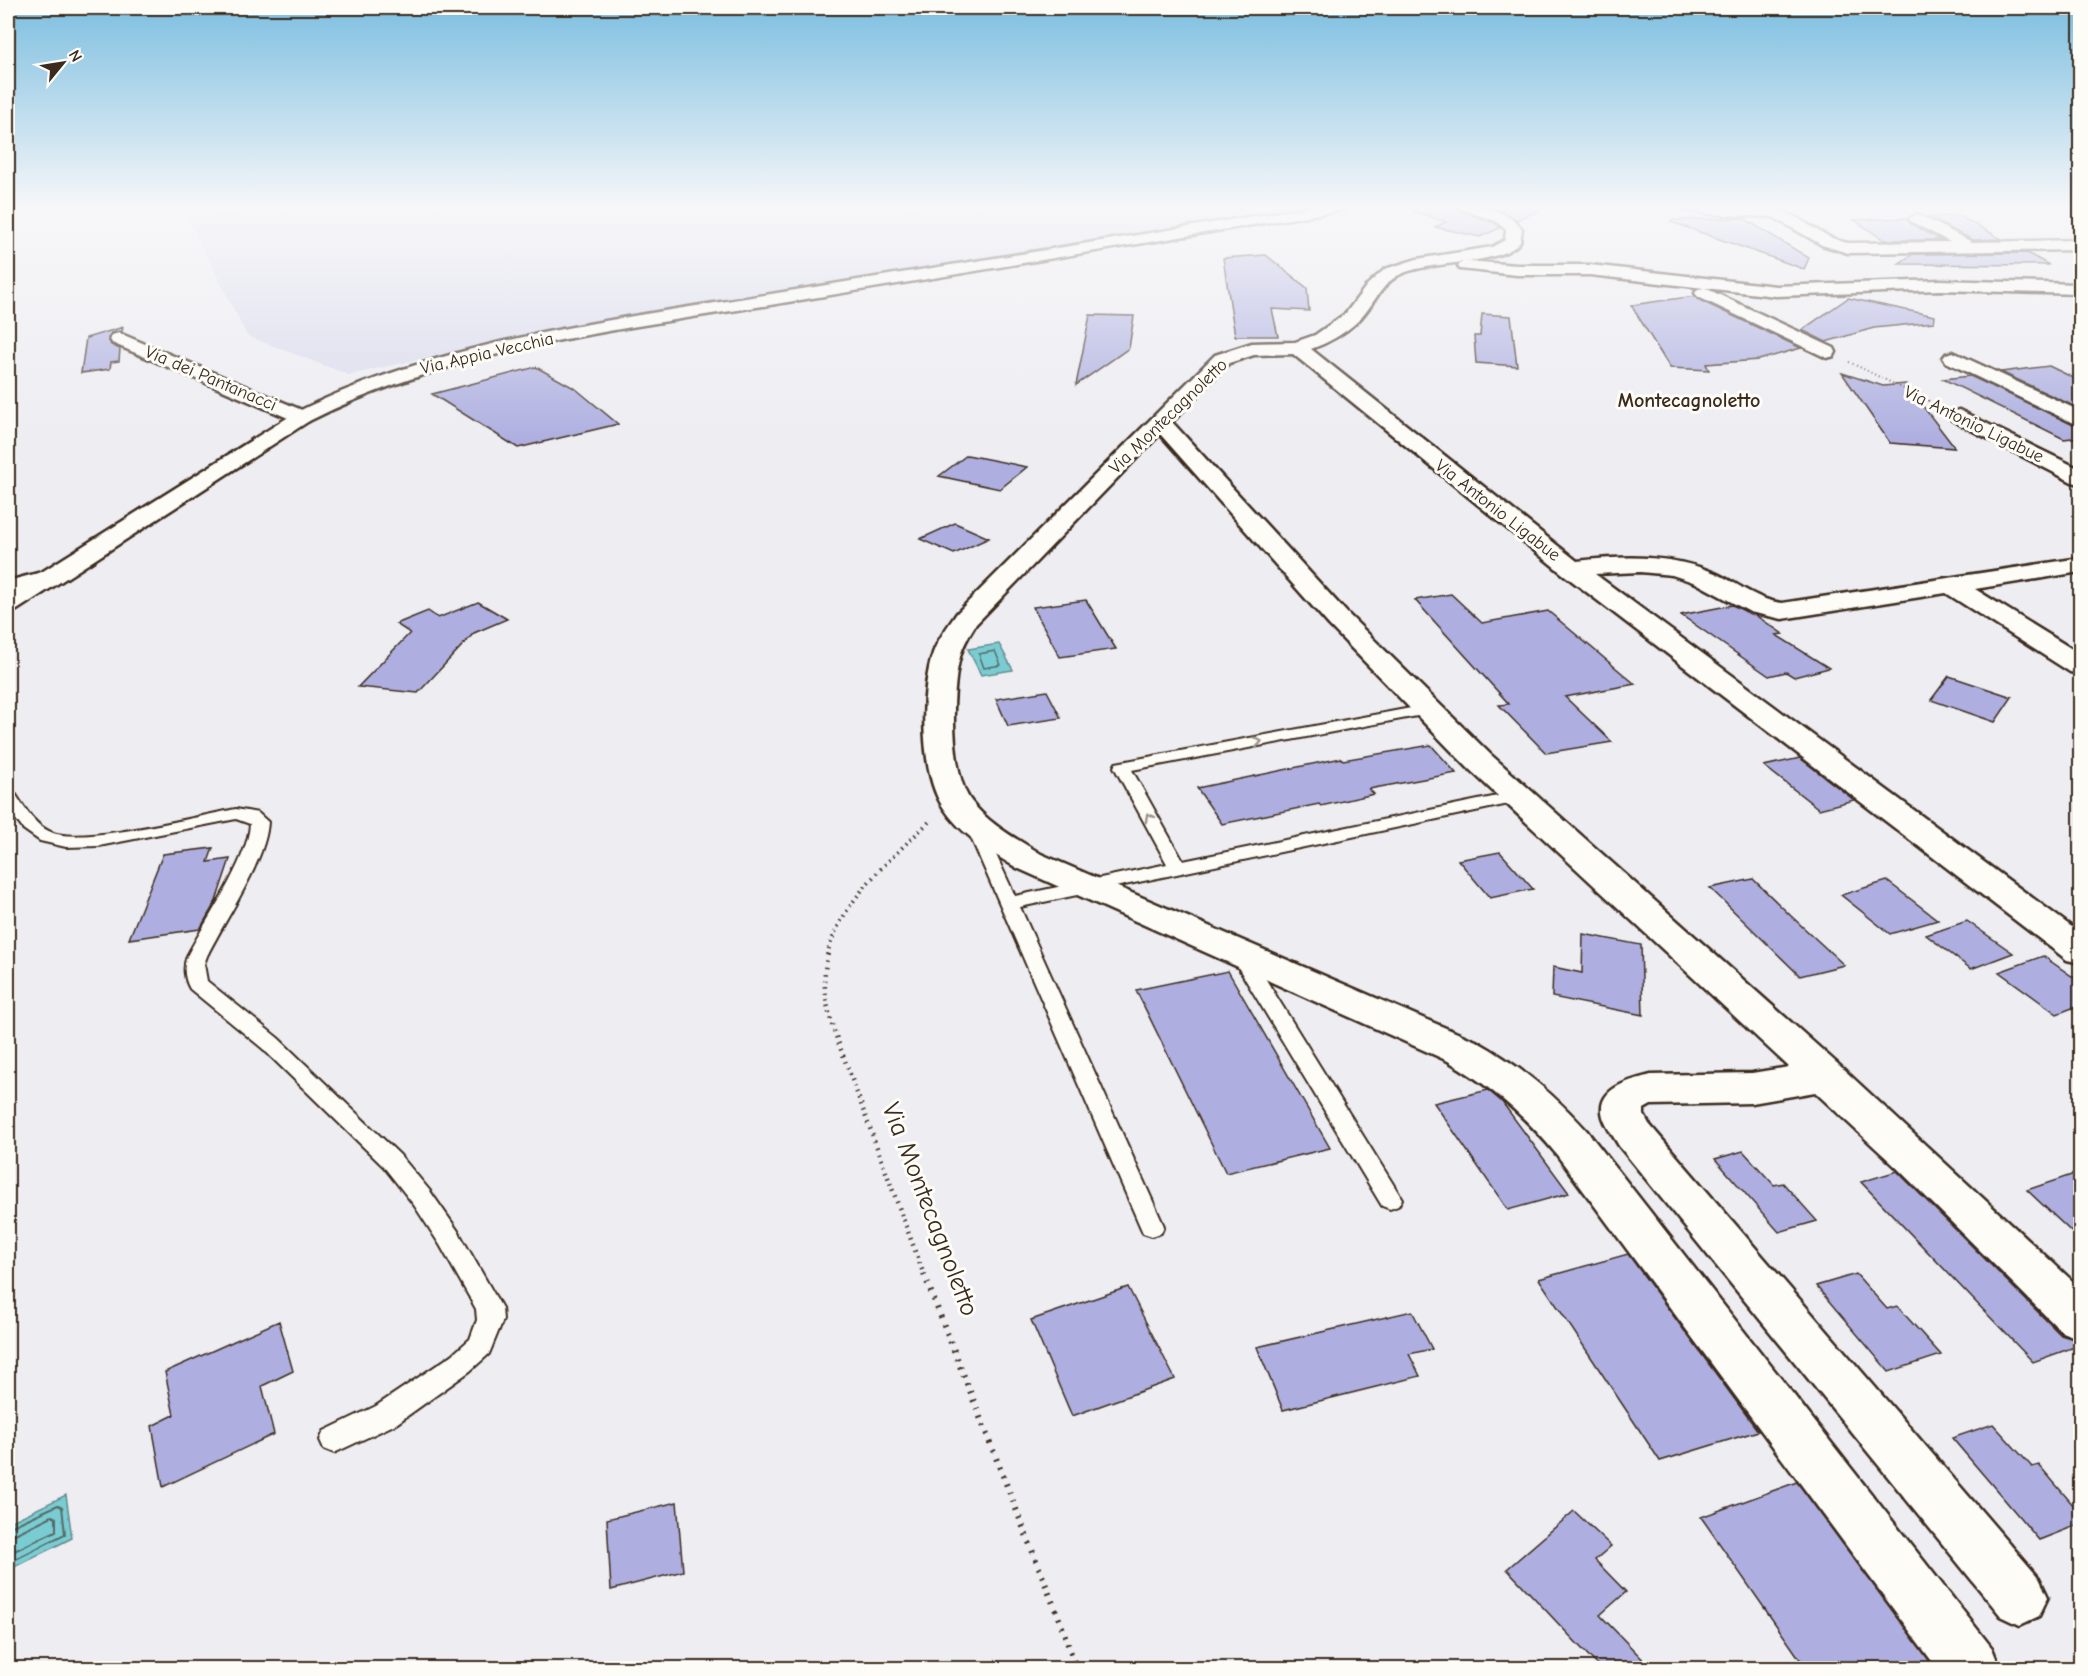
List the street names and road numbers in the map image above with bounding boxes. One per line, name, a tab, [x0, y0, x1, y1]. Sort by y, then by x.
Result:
street label: Via Appia Vecchia	[419, 328, 556, 379]
street label: Via dei Pantanacci	[142, 341, 280, 416]
street label: Via Montecagnoletto	[1105, 354, 1232, 478]
street label: Via Antonio Ligabue	[1900, 381, 2047, 467]
street label: Via Antonio Ligabue	[1431, 455, 1564, 566]
street label: Via Montecagnoletto	[876, 1098, 985, 1320]

